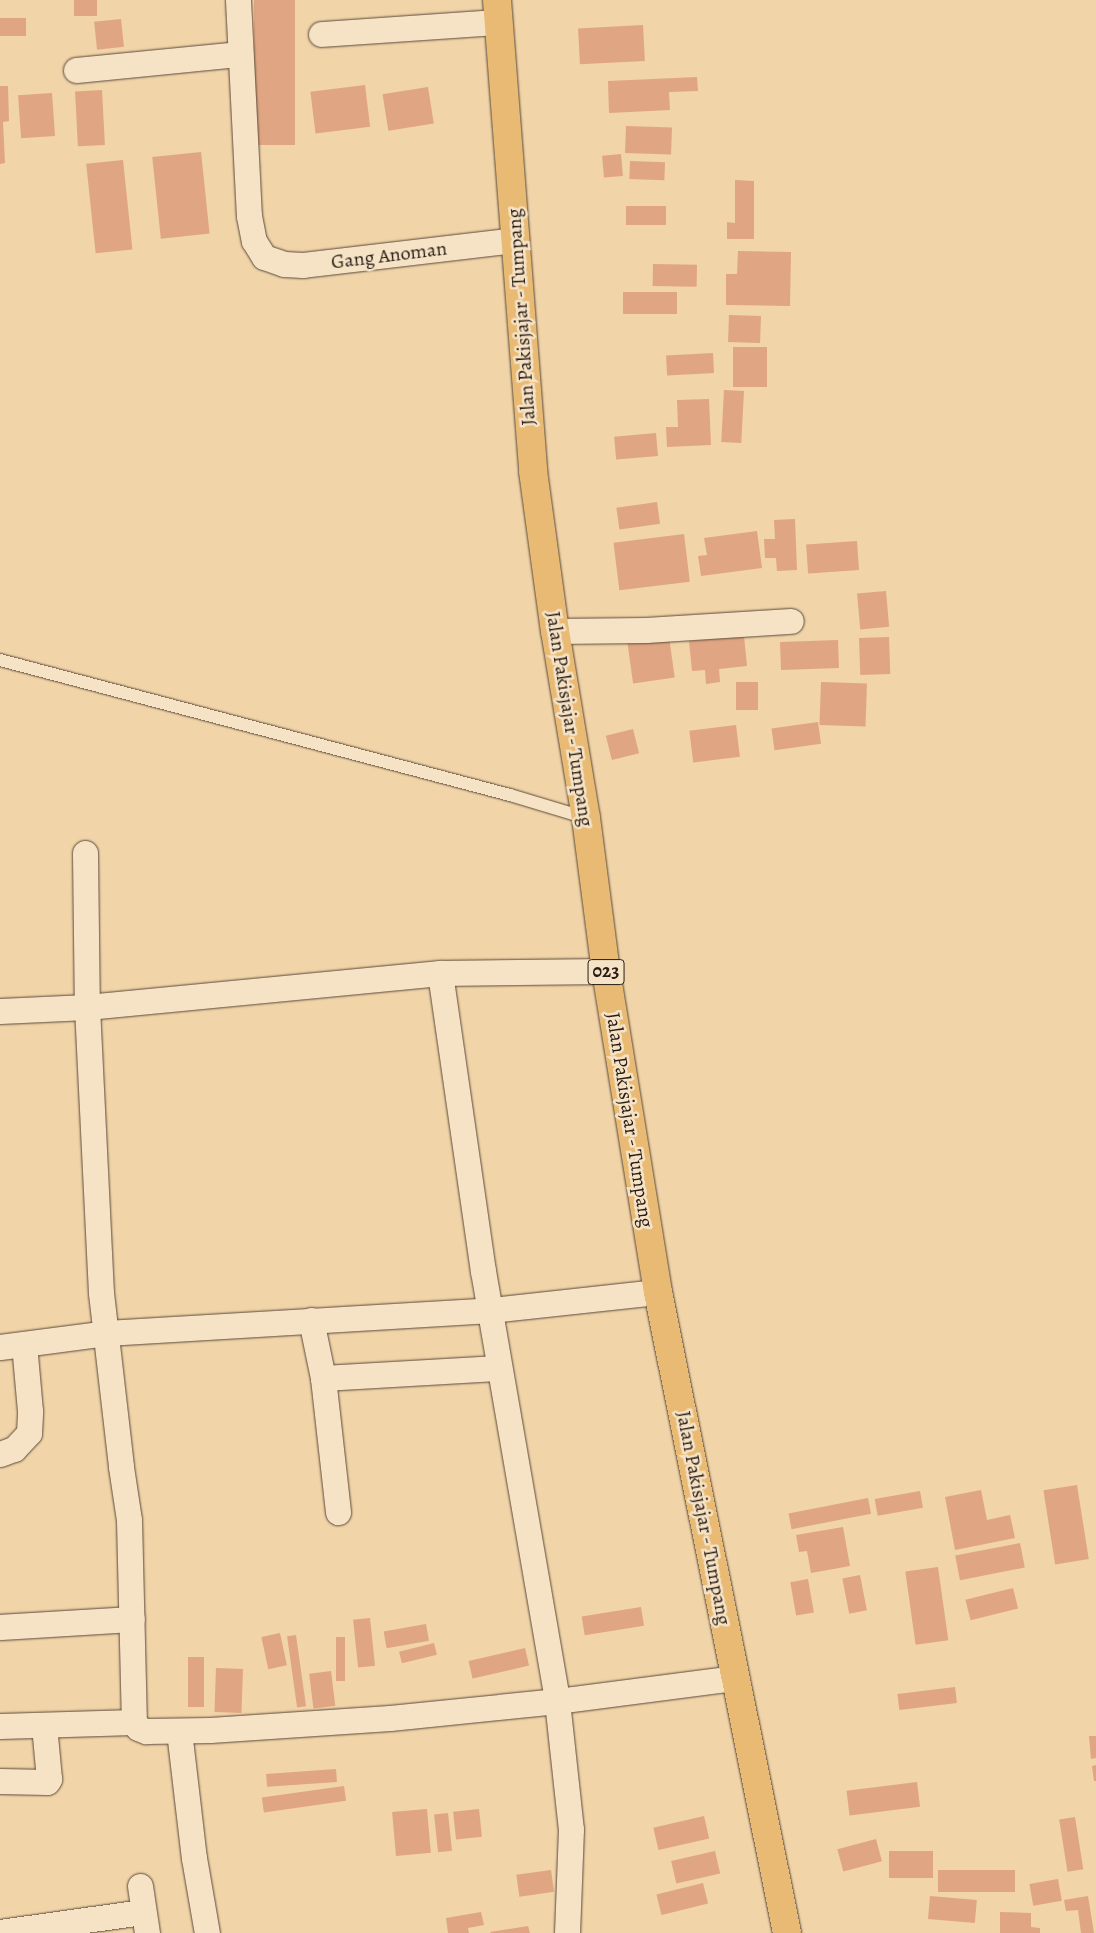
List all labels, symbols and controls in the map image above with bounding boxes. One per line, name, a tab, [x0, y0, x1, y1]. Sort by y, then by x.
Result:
street label: Jalan Pakisjajar - Tumpang	[501, 207, 541, 427]
street label: Gang Anoman	[330, 236, 448, 274]
street label: Jalan Pakisjajar - Tumpang	[541, 609, 599, 829]
road number: 023	[587, 956, 625, 989]
street label: Jalan Pakisjajar - Tumpang	[601, 1010, 659, 1230]
street label: Jalan Pakisjajar - Tumpang	[671, 1409, 737, 1627]

